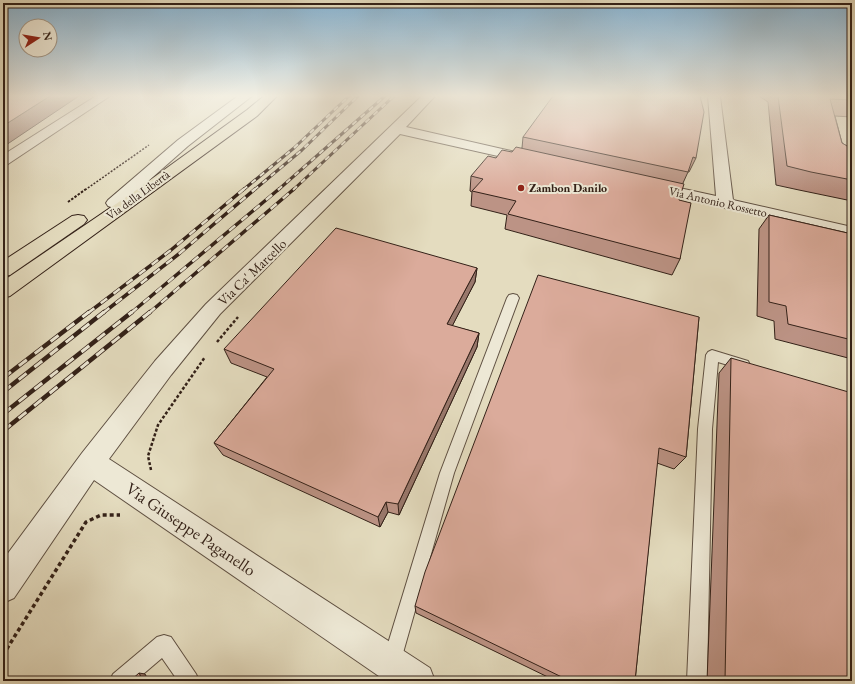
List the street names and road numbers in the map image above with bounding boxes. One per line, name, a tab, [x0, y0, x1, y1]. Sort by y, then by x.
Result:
street label: Via della Libertà	[103, 166, 173, 224]
street label: Via Antonio Rossetto	[667, 183, 769, 221]
street label: Via Ca' Marcello	[214, 235, 290, 309]
street label: Via Giuseppe Paganello	[122, 477, 260, 581]

